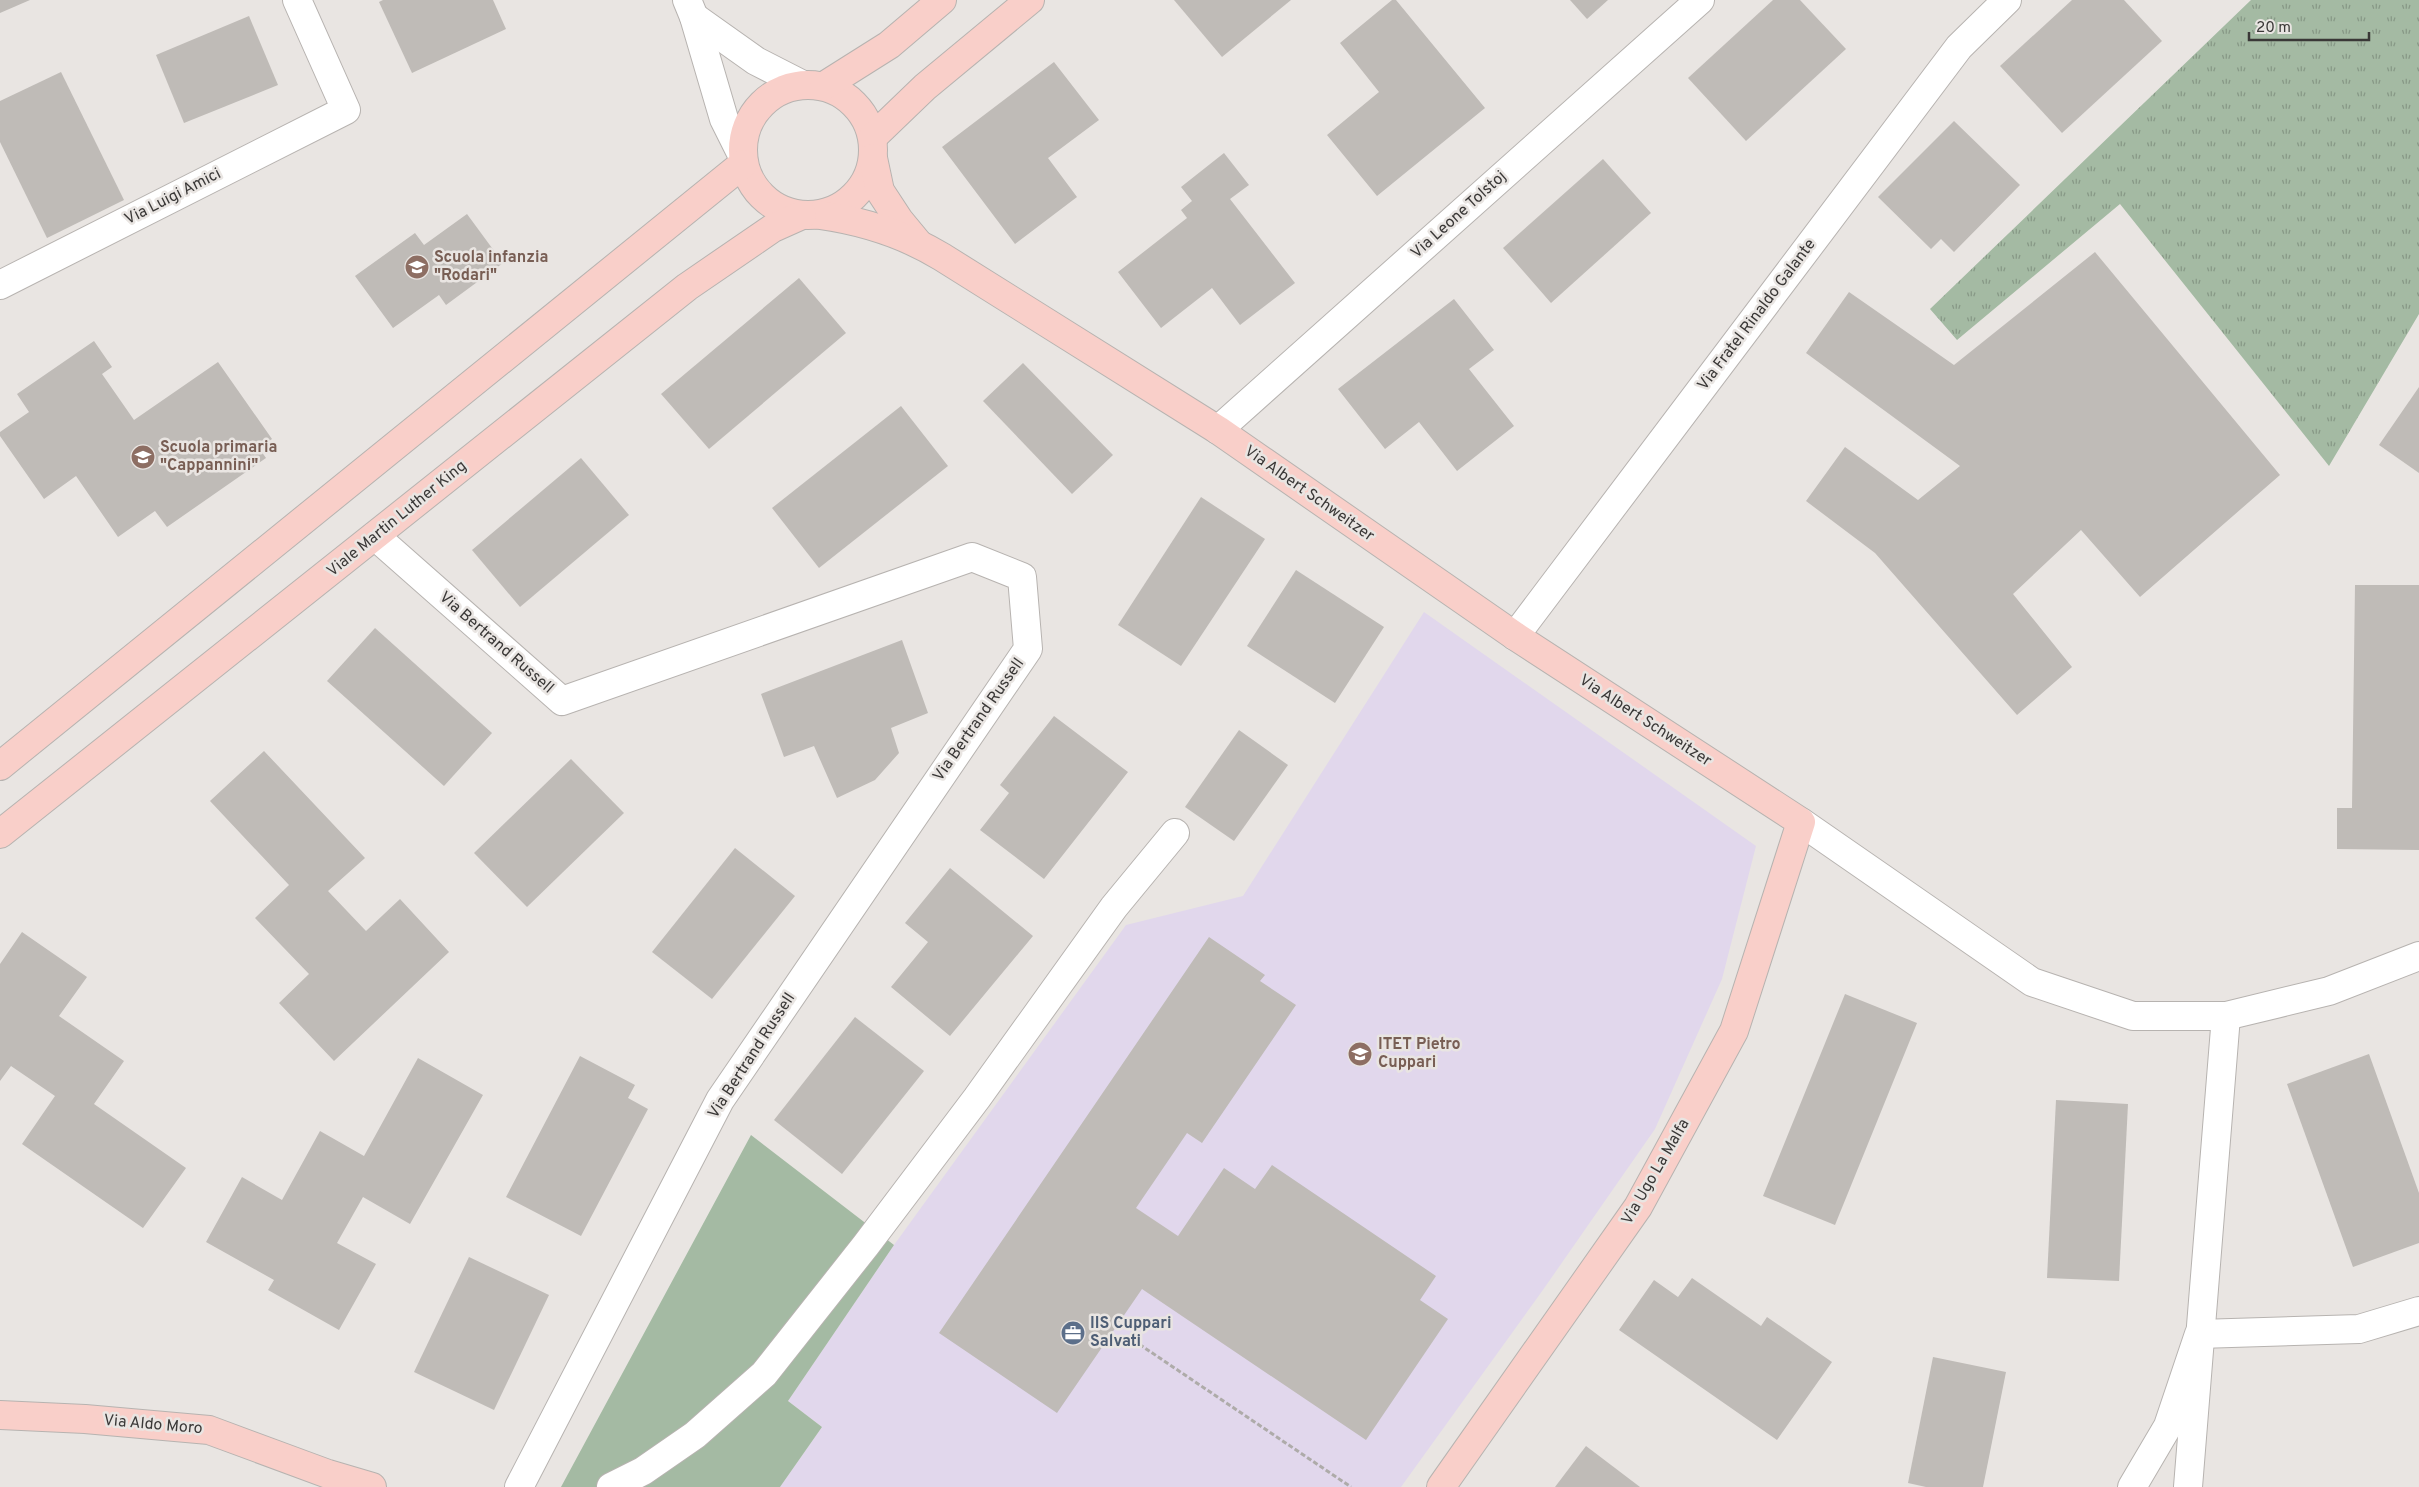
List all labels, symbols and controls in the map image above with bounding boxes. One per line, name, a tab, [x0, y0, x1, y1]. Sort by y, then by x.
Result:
scale bar	[2249, 10, 2369, 42]
text: 20 m	[2256, 19, 2291, 38]
street label: Via Luigi Amici	[121, 164, 225, 230]
street label: Via Leone Tolstoj	[1407, 167, 1511, 263]
street label: Via Fratel Rinaldo Galante	[1693, 235, 1821, 395]
place label: Scuola infanzia "Rodari"	[434, 248, 548, 286]
school or university icon: Scuola infanzia "Rodari"	[404, 254, 430, 280]
place label: Scuola primaria "Cappannini"	[160, 438, 277, 476]
street label: Via Albert Schweitzer	[1240, 442, 1378, 546]
school or university icon: Scuola primaria "Cappannini"	[130, 444, 156, 470]
street label: Viale Martin Luther King	[323, 456, 471, 582]
street label: Via Bertrand Russell	[434, 588, 558, 698]
street label: Via Bertrand Russell	[929, 655, 1029, 785]
street label: Via Albert Schweitzer	[1575, 671, 1715, 771]
street label: Via Bertrand Russell	[704, 989, 800, 1123]
place label: ITET Pietro Cuppari	[1378, 1035, 1461, 1073]
school or university icon: ITET Pietro Cuppari	[1347, 1041, 1373, 1067]
street label: Via Ugo La Malfa	[1618, 1115, 1694, 1229]
place label: IIS Cuppari Salvati	[1090, 1314, 1171, 1352]
office icon: IIS Cuppari Salvati	[1060, 1320, 1086, 1346]
street label: Via Aldo Moro	[103, 1411, 203, 1439]

